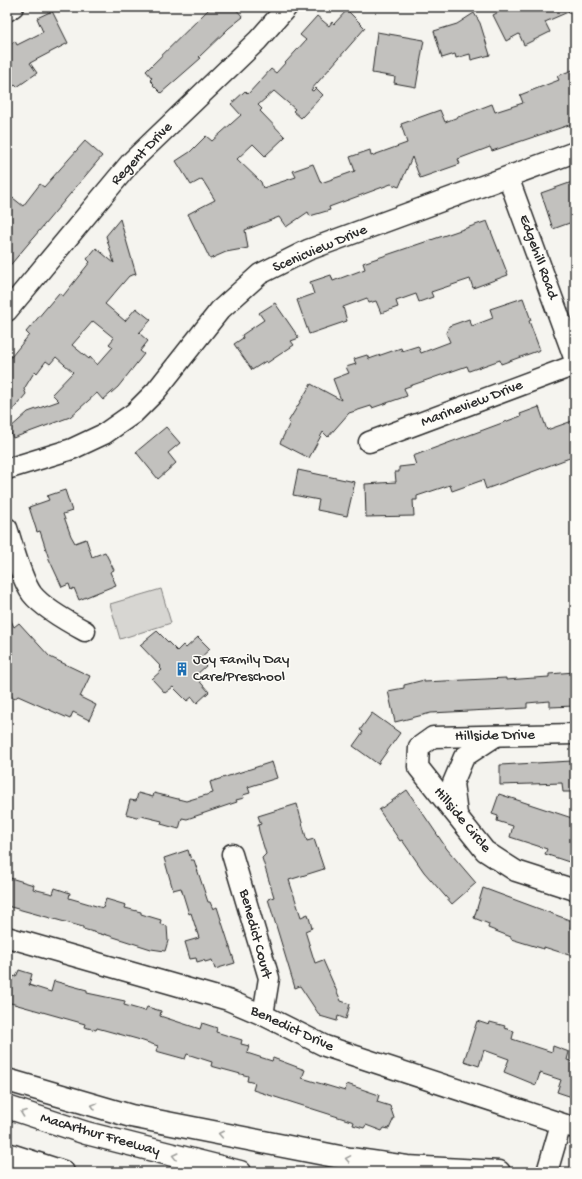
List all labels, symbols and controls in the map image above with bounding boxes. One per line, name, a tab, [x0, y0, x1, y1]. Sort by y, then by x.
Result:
street label: Regent Drive	[107, 118, 177, 190]
street label: Edgehill Road	[514, 212, 562, 303]
street label: Scenicview Drive	[270, 221, 370, 277]
street label: Marineview Drive	[419, 376, 526, 432]
place label: Joy Family Day Care/Preschool	[193, 651, 290, 686]
building icon: Joy Family Day Care/Preschool	[174, 661, 190, 677]
street label: Hillside Drive	[455, 726, 535, 746]
street label: Hillside Circle	[429, 784, 495, 857]
street label: Benedict Court	[234, 887, 276, 982]
street label: Benedict Drive	[247, 1001, 337, 1056]
one-way arrow	[91, 1102, 98, 1111]
one-way arrow	[20, 1109, 27, 1118]
street label: MacArthur Freeway	[38, 1109, 163, 1161]
one-way arrow	[218, 1130, 224, 1139]
one-way arrow	[172, 1153, 179, 1161]
one-way arrow	[345, 1155, 352, 1164]

